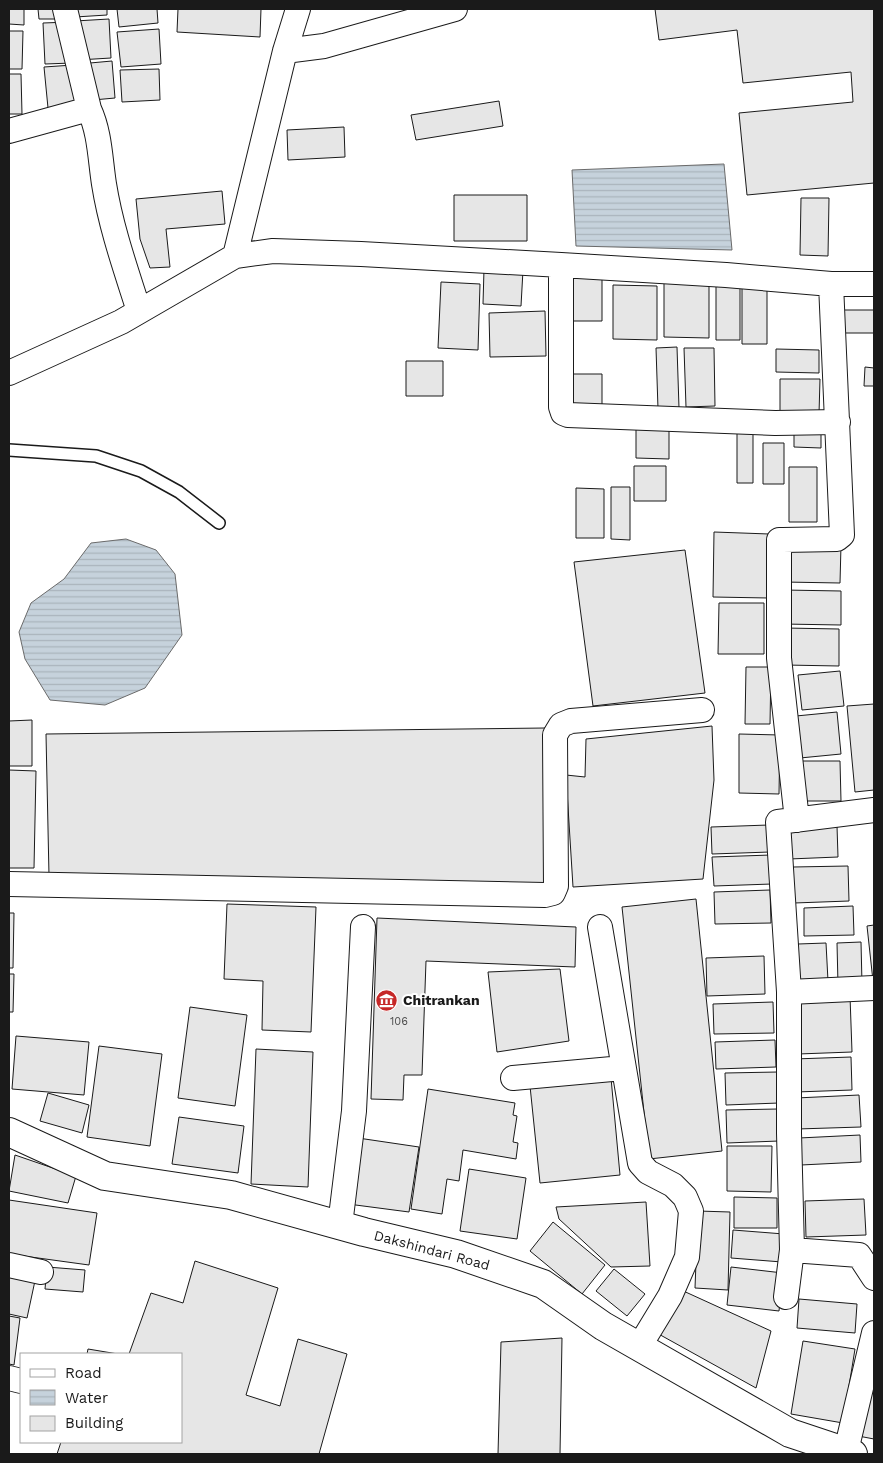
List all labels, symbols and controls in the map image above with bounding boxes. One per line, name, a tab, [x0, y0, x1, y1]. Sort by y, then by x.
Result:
museum icon: Chitrankan	[375, 988, 399, 1012]
place label: Chitrankan	[403, 992, 480, 1008]
house number: 106	[390, 1015, 408, 1028]
street label: Dakshindari Road	[372, 1227, 492, 1273]
legend	[20, 1353, 182, 1443]
text: Road	[65, 1364, 102, 1382]
text: Water	[65, 1389, 108, 1407]
text: Building	[65, 1414, 123, 1432]

